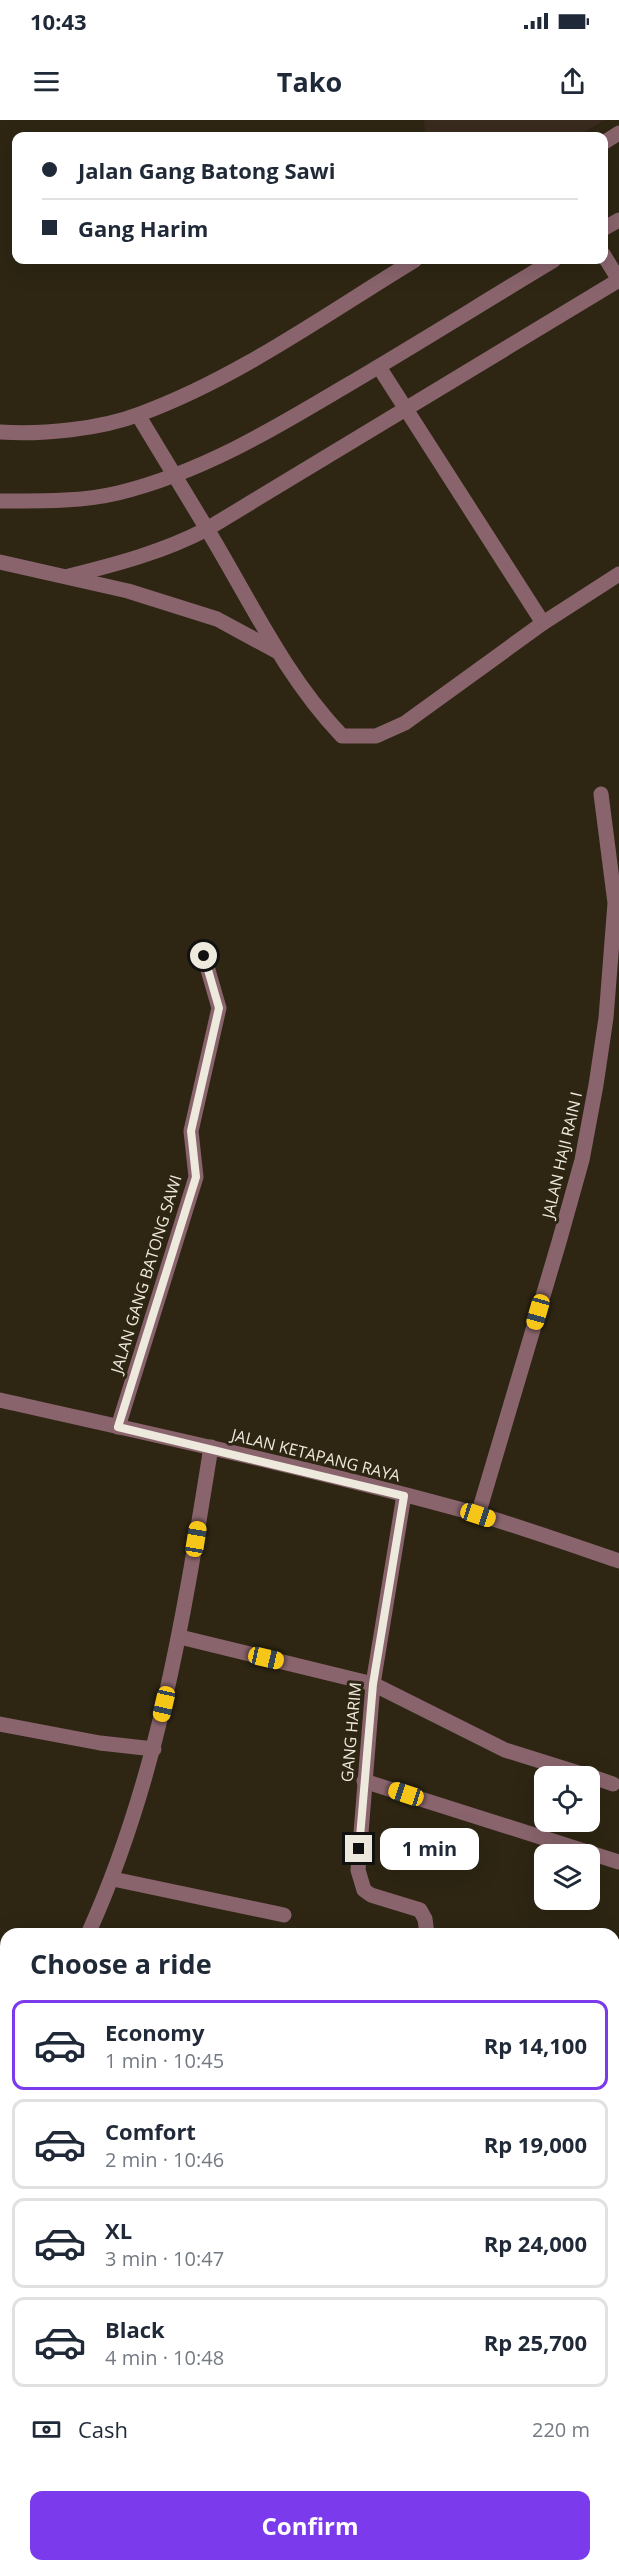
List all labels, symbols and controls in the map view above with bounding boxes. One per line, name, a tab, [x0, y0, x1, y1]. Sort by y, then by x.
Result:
text: 10:43	[30, 6, 87, 36]
text: Tako	[277, 63, 342, 100]
icon: menu	[30, 65, 63, 98]
icon: share	[556, 65, 589, 98]
text: Jalan Gang Batong Sawi	[78, 155, 335, 185]
text: Gang Harim	[78, 213, 208, 243]
route start	[190, 942, 217, 969]
street label: JALAN HAJI RAIN I	[536, 1090, 587, 1222]
street label: JALAN GANG BATONG SAWI	[105, 1172, 187, 1378]
car	[524, 1292, 552, 1332]
street label: JALAN KETAPANG RAYA	[227, 1423, 404, 1487]
car	[458, 1501, 498, 1529]
car	[184, 1520, 208, 1558]
car	[246, 1645, 286, 1671]
street label: GANG HARIM	[336, 1681, 366, 1783]
car	[151, 1684, 177, 1724]
map controls	[534, 1766, 600, 1910]
button: locate	[534, 1766, 600, 1832]
car	[386, 1780, 426, 1808]
callout: 1 min	[380, 1828, 479, 1870]
route end	[345, 1835, 372, 1862]
text: 1 min	[402, 1835, 457, 1862]
button: layers	[534, 1844, 600, 1910]
text: Choose a ride	[30, 1945, 212, 1982]
text: Economy	[105, 2017, 204, 2047]
icon: car	[33, 2018, 87, 2072]
text: Rp 14,100	[484, 2030, 587, 2060]
text: 1 min · 10:45	[105, 2047, 224, 2074]
text: Comfort	[105, 2116, 196, 2146]
icon: car	[33, 2117, 87, 2171]
text: Rp 19,000	[484, 2129, 587, 2159]
text: 2 min · 10:46	[105, 2146, 224, 2173]
text: XL	[105, 2215, 132, 2245]
icon: car	[33, 2216, 87, 2270]
text: Rp 24,000	[484, 2228, 587, 2258]
text: 3 min · 10:47	[105, 2245, 224, 2272]
text: Black	[105, 2314, 165, 2344]
icon: car	[33, 2315, 87, 2369]
text: Rp 25,700	[484, 2327, 587, 2357]
text: 4 min · 10:48	[105, 2344, 224, 2371]
icon: cash	[30, 2413, 63, 2446]
text: Cash	[78, 2414, 128, 2444]
text: 220 m	[532, 2416, 590, 2443]
button: Confirm	[30, 2491, 590, 2560]

